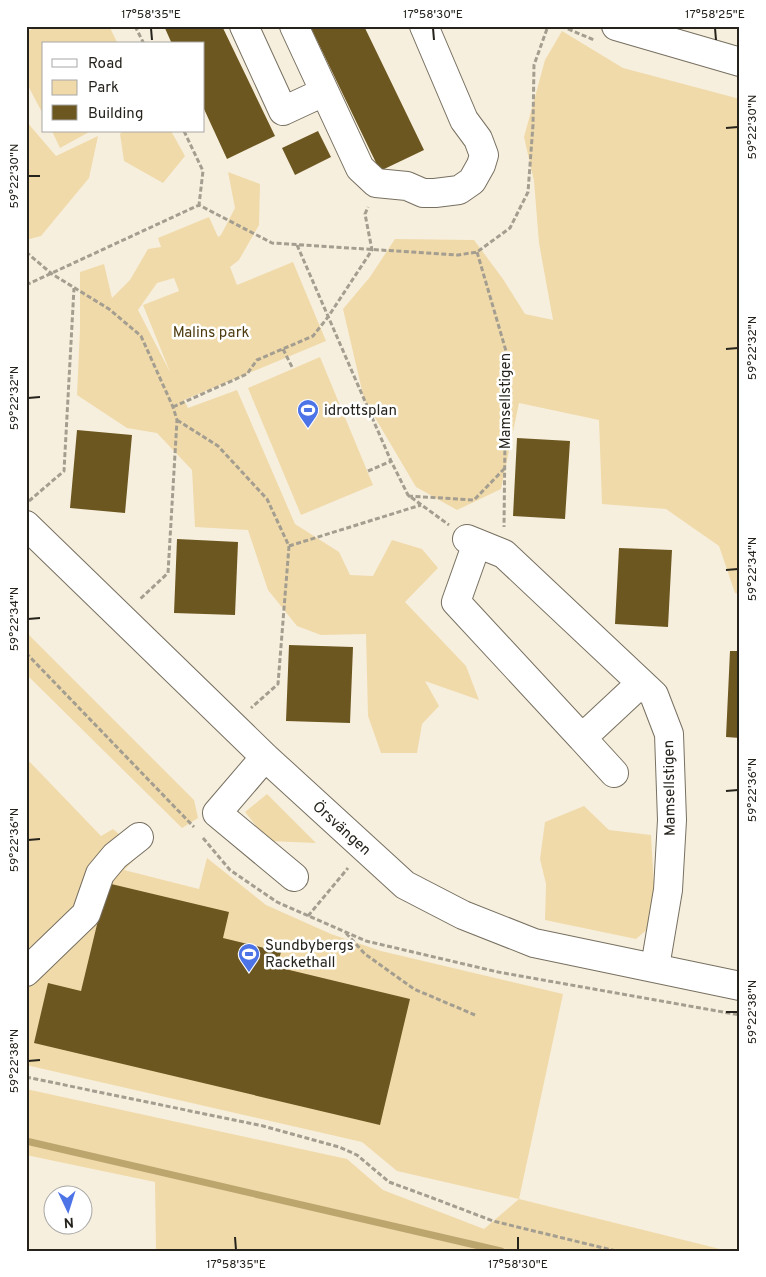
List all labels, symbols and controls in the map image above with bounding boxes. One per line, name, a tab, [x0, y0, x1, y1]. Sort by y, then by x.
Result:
text: 17°58'35"E	[121, 7, 181, 23]
text: 17°58'30"E	[403, 7, 463, 23]
text: 17°58'25"E	[685, 7, 745, 23]
legend	[42, 42, 205, 132]
text: Road	[88, 55, 123, 74]
text: Park	[88, 79, 119, 98]
text: 59°22'30"N	[745, 95, 761, 159]
text: Building	[88, 105, 143, 124]
text: 59°22'30"N	[7, 144, 23, 208]
text: 59°22'32"N	[745, 316, 761, 380]
park label: Malins park	[173, 324, 249, 343]
street label: Mamsellstigen	[497, 353, 516, 449]
text: 59°22'32"N	[7, 366, 23, 430]
sports icon: idrottsplan	[296, 398, 320, 429]
place label: idrottsplan	[324, 402, 397, 421]
text: 59°22'34"N	[745, 537, 761, 601]
text: 59°22'34"N	[7, 587, 23, 651]
street label: Mamsellstigen	[660, 740, 681, 836]
text: 59°22'36"N	[745, 758, 761, 822]
street label: Örsvängen	[308, 797, 375, 860]
text: 59°22'36"N	[7, 808, 23, 872]
place label: Sundbybergs Rackethall	[265, 937, 354, 973]
sports icon: Sundbybergs Rackethall	[237, 942, 261, 973]
text: 59°22'38"N	[745, 980, 761, 1044]
text: 59°22'38"N	[7, 1029, 23, 1093]
north arrow	[42, 1184, 92, 1234]
text: N	[63, 1213, 74, 1230]
text: 17°58'35"E	[206, 1257, 266, 1273]
text: 17°58'30"E	[488, 1257, 548, 1273]

